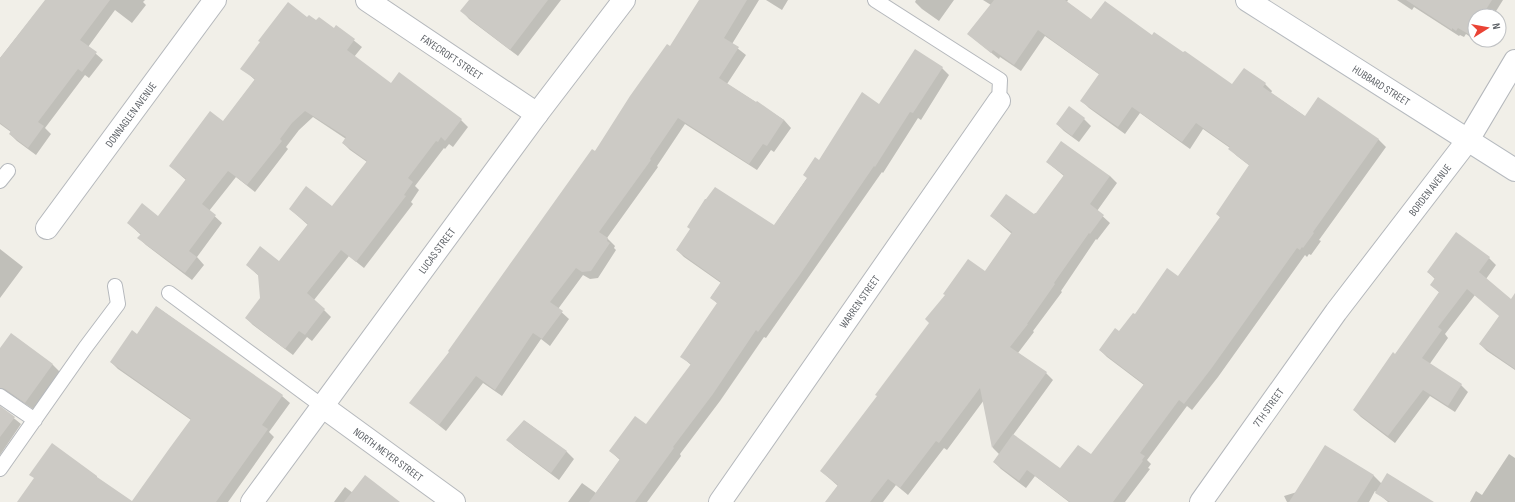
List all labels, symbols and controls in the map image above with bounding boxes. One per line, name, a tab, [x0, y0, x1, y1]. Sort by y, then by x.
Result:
north arrow	[1467, 8, 1507, 48]
text: N	[1489, 22, 1503, 30]
street label: FAYECROFT STREET	[418, 32, 485, 83]
street label: HUBBARD STREET	[1350, 63, 1413, 109]
street label: DONNAGLEN AVENUE	[103, 80, 159, 150]
street label: BORDEN AVENUE	[1406, 162, 1454, 219]
street label: LUCAS STREET	[416, 225, 459, 276]
street label: WARREN STREET	[837, 273, 883, 331]
street label: 7TH STREET	[1250, 385, 1287, 430]
street label: NORTH MEYER STREET	[351, 425, 426, 485]

